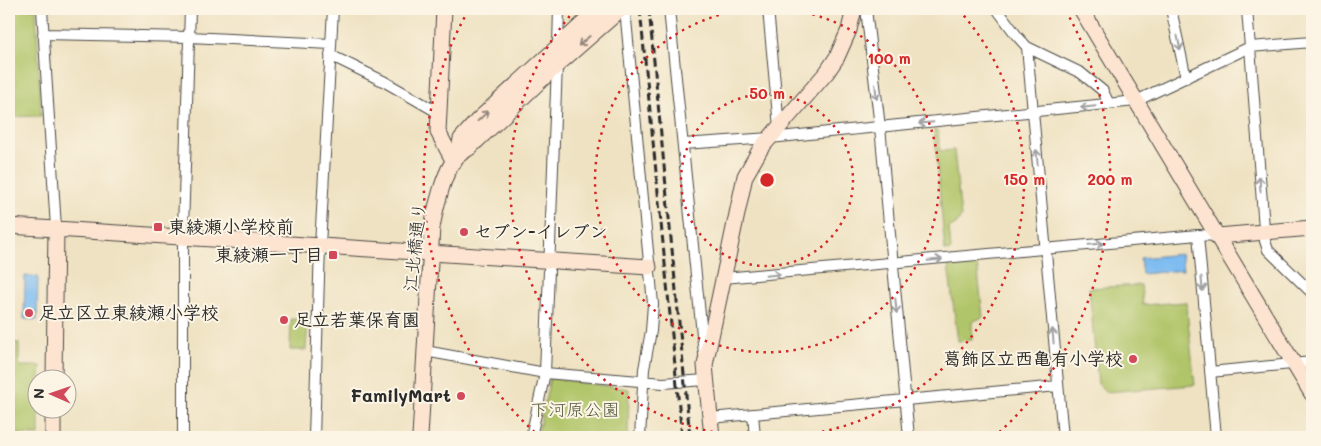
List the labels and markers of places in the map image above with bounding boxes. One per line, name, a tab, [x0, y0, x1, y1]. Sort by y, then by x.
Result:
centre of rings	[758, 171, 776, 189]
place label: 東綾瀬小学校前	[168, 214, 294, 238]
place label: セブン-イレブン	[474, 219, 608, 243]
marker: 東綾瀬小学校前	[152, 221, 164, 233]
marker: セブン-イレブン	[458, 226, 470, 238]
place label: 東綾瀬一丁目	[215, 242, 323, 266]
marker: 東綾瀬一丁目	[327, 249, 339, 261]
place label: 足立区立東綾瀬小学校	[39, 300, 219, 324]
marker: 足立区立東綾瀬小学校	[23, 307, 35, 319]
place label: 足立若葉保育園	[294, 307, 420, 331]
marker: 足立若葉保育園	[278, 314, 290, 326]
place label: 葛飾区立西亀有小学校	[943, 346, 1123, 370]
marker: 葛飾区立西亀有小学校	[1127, 353, 1139, 365]
place label: FamilyMart	[350, 383, 451, 407]
marker: FamilyMart	[455, 390, 467, 402]

